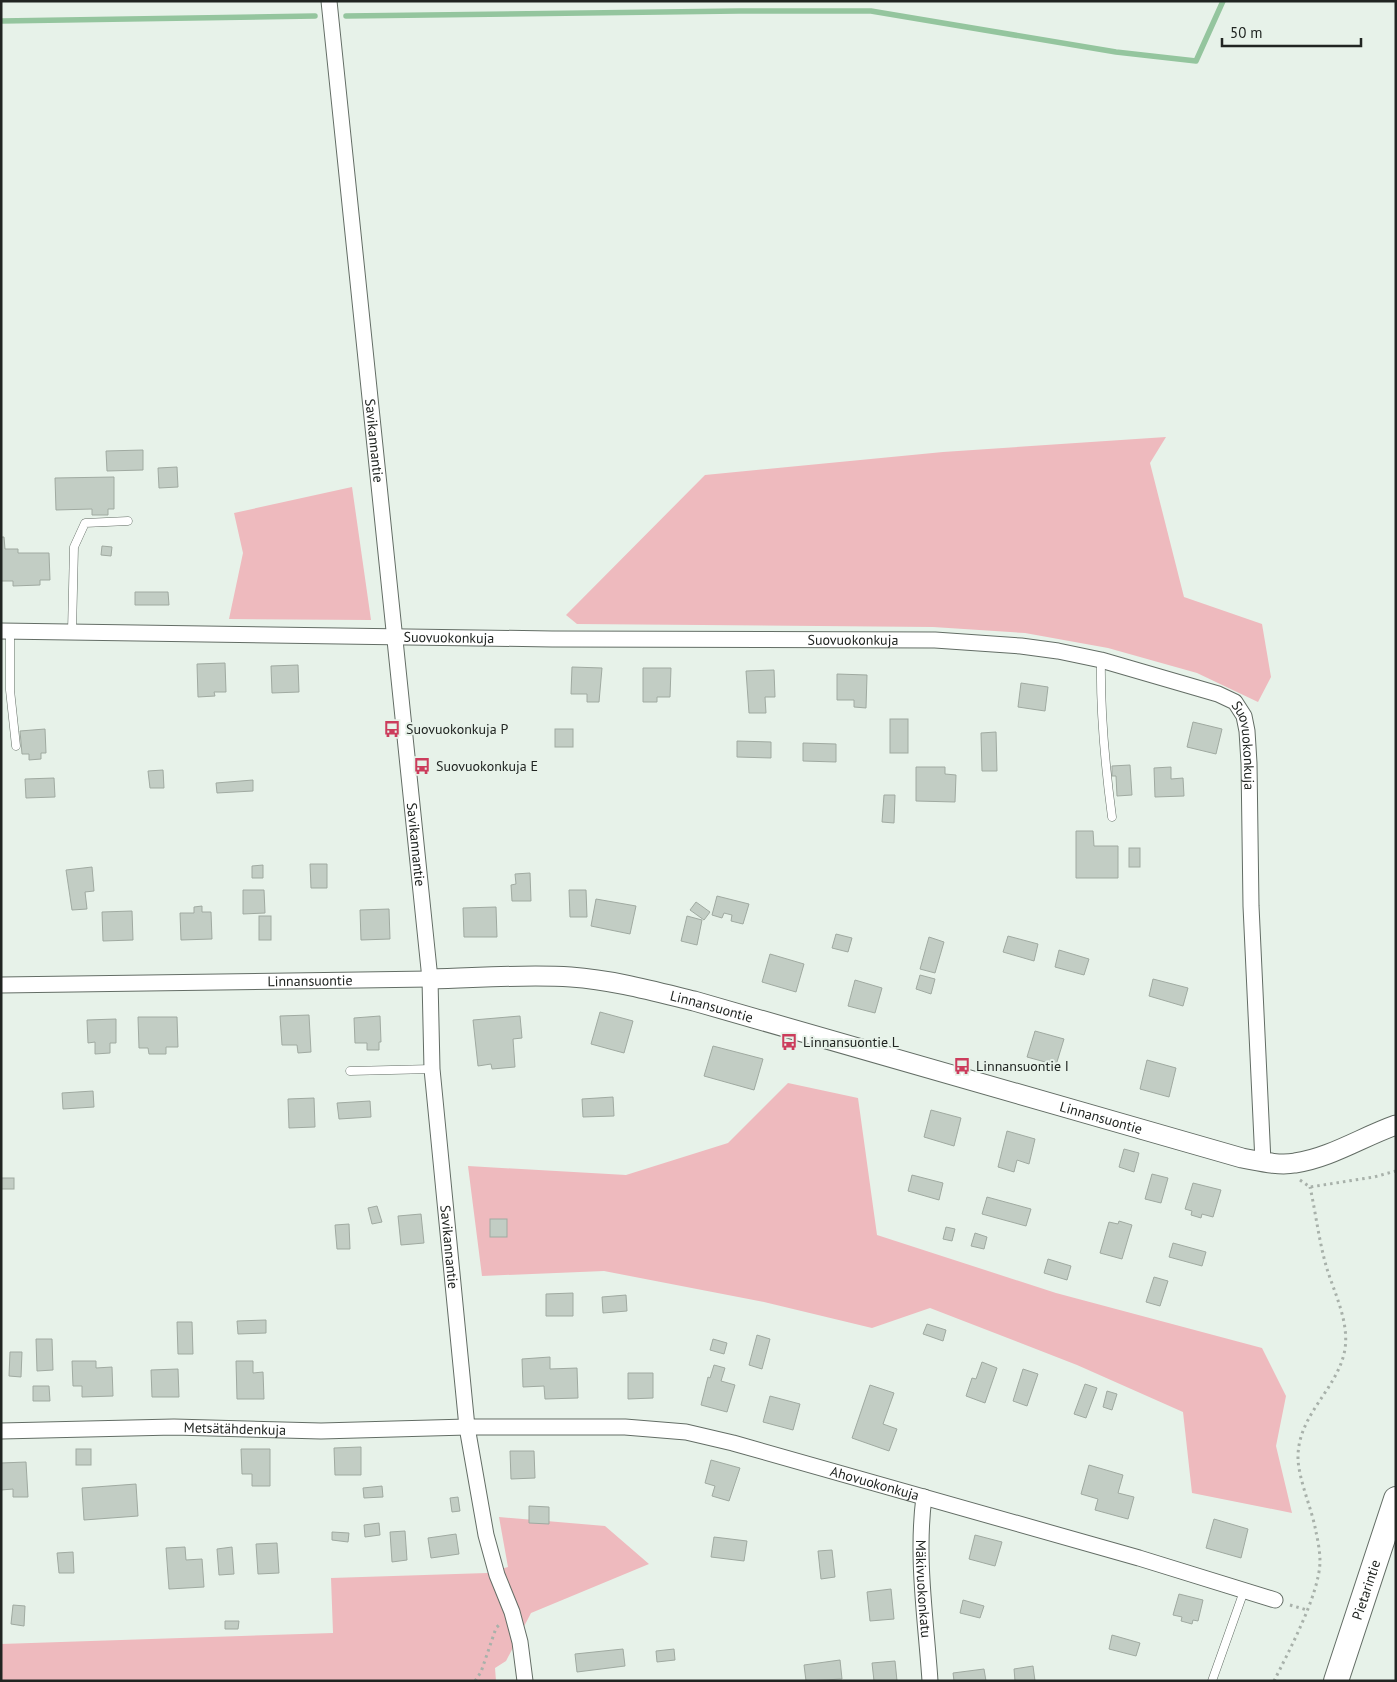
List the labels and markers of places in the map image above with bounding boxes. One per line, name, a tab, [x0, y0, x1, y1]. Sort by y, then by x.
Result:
bus stop icon: Suovuokonkuja P	[382, 719, 402, 739]
place label: Suovuokonkuja P	[406, 720, 508, 738]
bus stop icon: Suovuokonkuja E	[412, 756, 432, 776]
place label: Suovuokonkuja E	[436, 757, 538, 775]
bus stop icon: Linnansuontie L	[779, 1032, 799, 1052]
place label: Linnansuontie L	[803, 1033, 899, 1051]
bus stop icon: Linnansuontie I	[952, 1056, 972, 1076]
place label: Linnansuontie I	[976, 1057, 1069, 1075]

